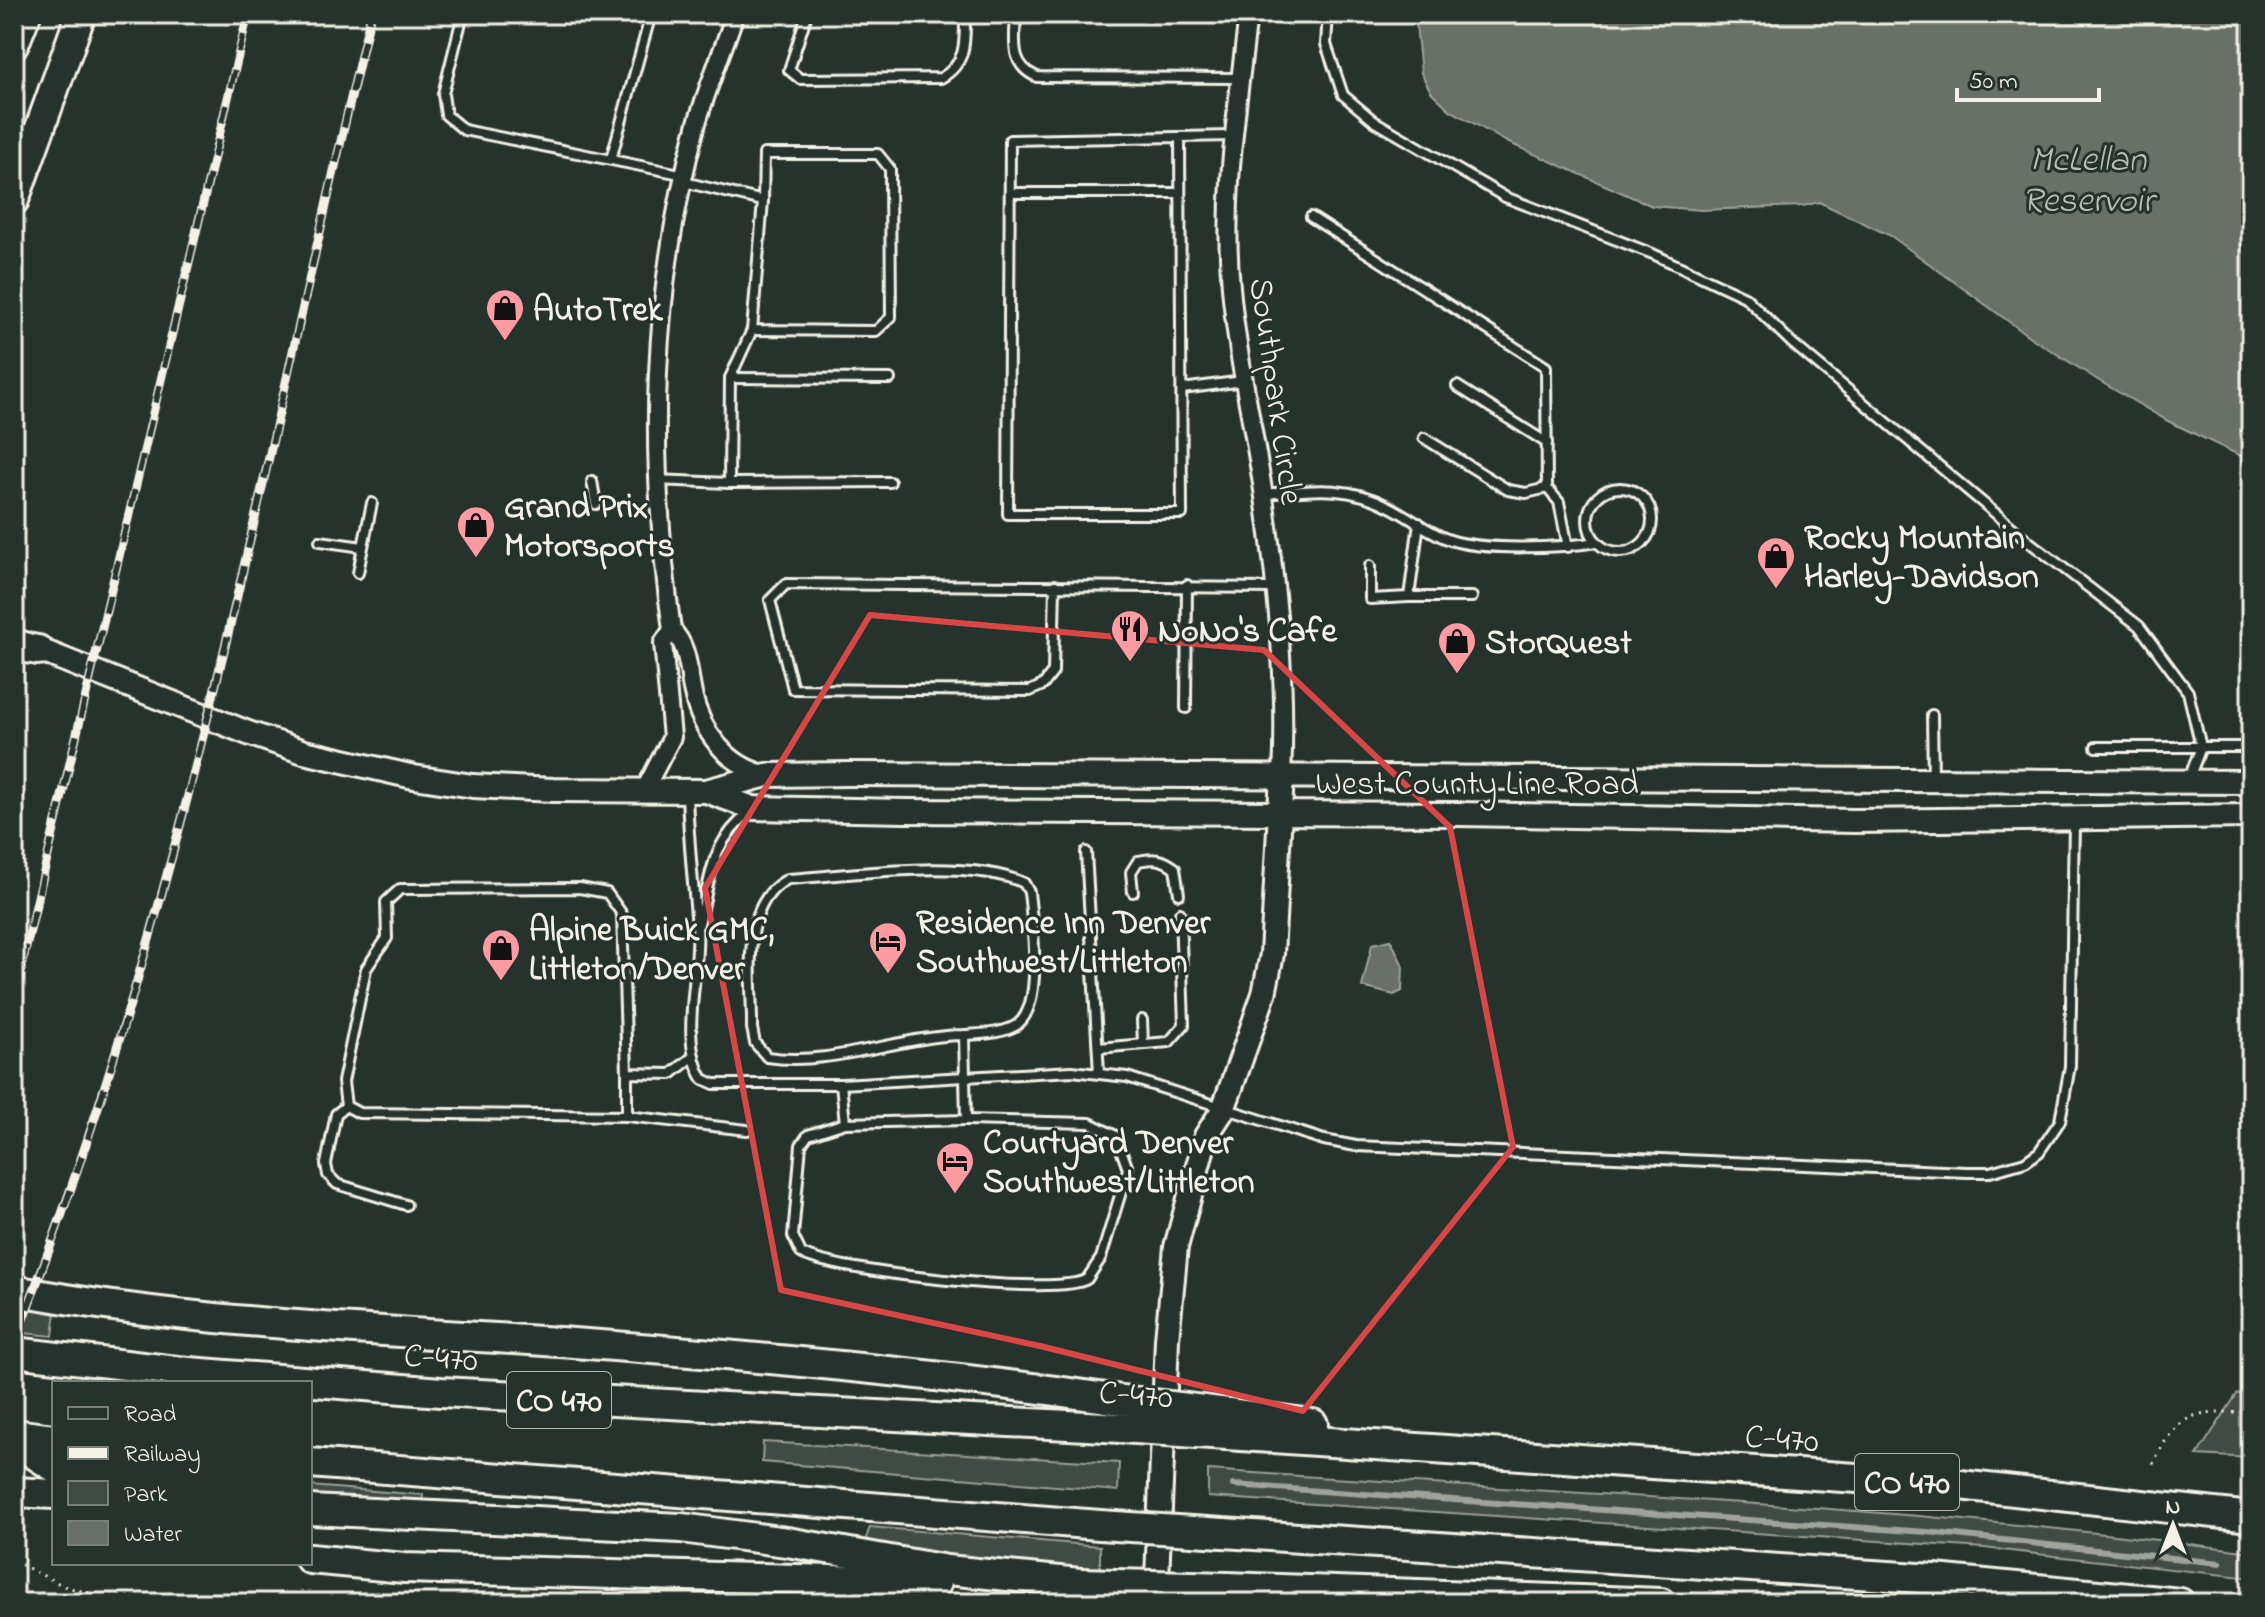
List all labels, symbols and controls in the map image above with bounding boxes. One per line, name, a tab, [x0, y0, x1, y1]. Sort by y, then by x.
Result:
scale bar	[1957, 52, 2099, 102]
text: 50 m	[1969, 65, 2018, 100]
water label: McLellan Reservoir	[2022, 135, 2158, 229]
street label: Southpark Circle	[1233, 275, 1315, 509]
shop icon: AutoTrek	[484, 287, 526, 342]
place label: AutoTrek	[533, 287, 664, 337]
place label: Grand Prix Motorsports	[504, 484, 675, 573]
shop icon: Grand Prix Motorsports	[455, 504, 497, 559]
place label: Rocky Mountain Harley-Davidson	[1804, 515, 2039, 605]
shop icon: Rocky Mountain Harley-Davidson	[1755, 535, 1797, 590]
restaurant icon: NoNo's Cafe	[1109, 608, 1151, 663]
place label: NoNo's Cafe	[1158, 608, 1337, 658]
shop icon: StorQuest	[1436, 620, 1478, 675]
place label: StorQuest	[1485, 620, 1632, 670]
street label: West County Line Road	[1315, 761, 1639, 811]
place label: Residence Inn Denver Southwest/Littleton	[916, 900, 1212, 989]
place label: Alpine Buick GMC, Littleton/Denver	[529, 907, 774, 996]
hotel icon: Residence Inn Denver Southwest/Littleton	[867, 920, 909, 975]
shop icon: Alpine Buick GMC, Littleton/Denver	[480, 927, 522, 982]
place label: Courtyard Denver Southwest/Littleton	[983, 1120, 1255, 1209]
hotel icon: Courtyard Denver Southwest/Littleton	[934, 1140, 976, 1195]
street label: C-470	[402, 1332, 479, 1388]
street label: C-470	[1097, 1369, 1174, 1425]
road number: CO 470	[507, 1372, 611, 1428]
legend	[52, 1381, 312, 1565]
text: Road	[124, 1398, 177, 1433]
street label: C-470	[1743, 1413, 1820, 1469]
text: Railway	[124, 1438, 201, 1474]
road number: CO 470	[1855, 1454, 1959, 1510]
text: Park	[124, 1478, 168, 1513]
north arrow	[2133, 1485, 2213, 1565]
text: N	[2166, 1492, 2180, 1524]
text: Water	[124, 1518, 182, 1553]

